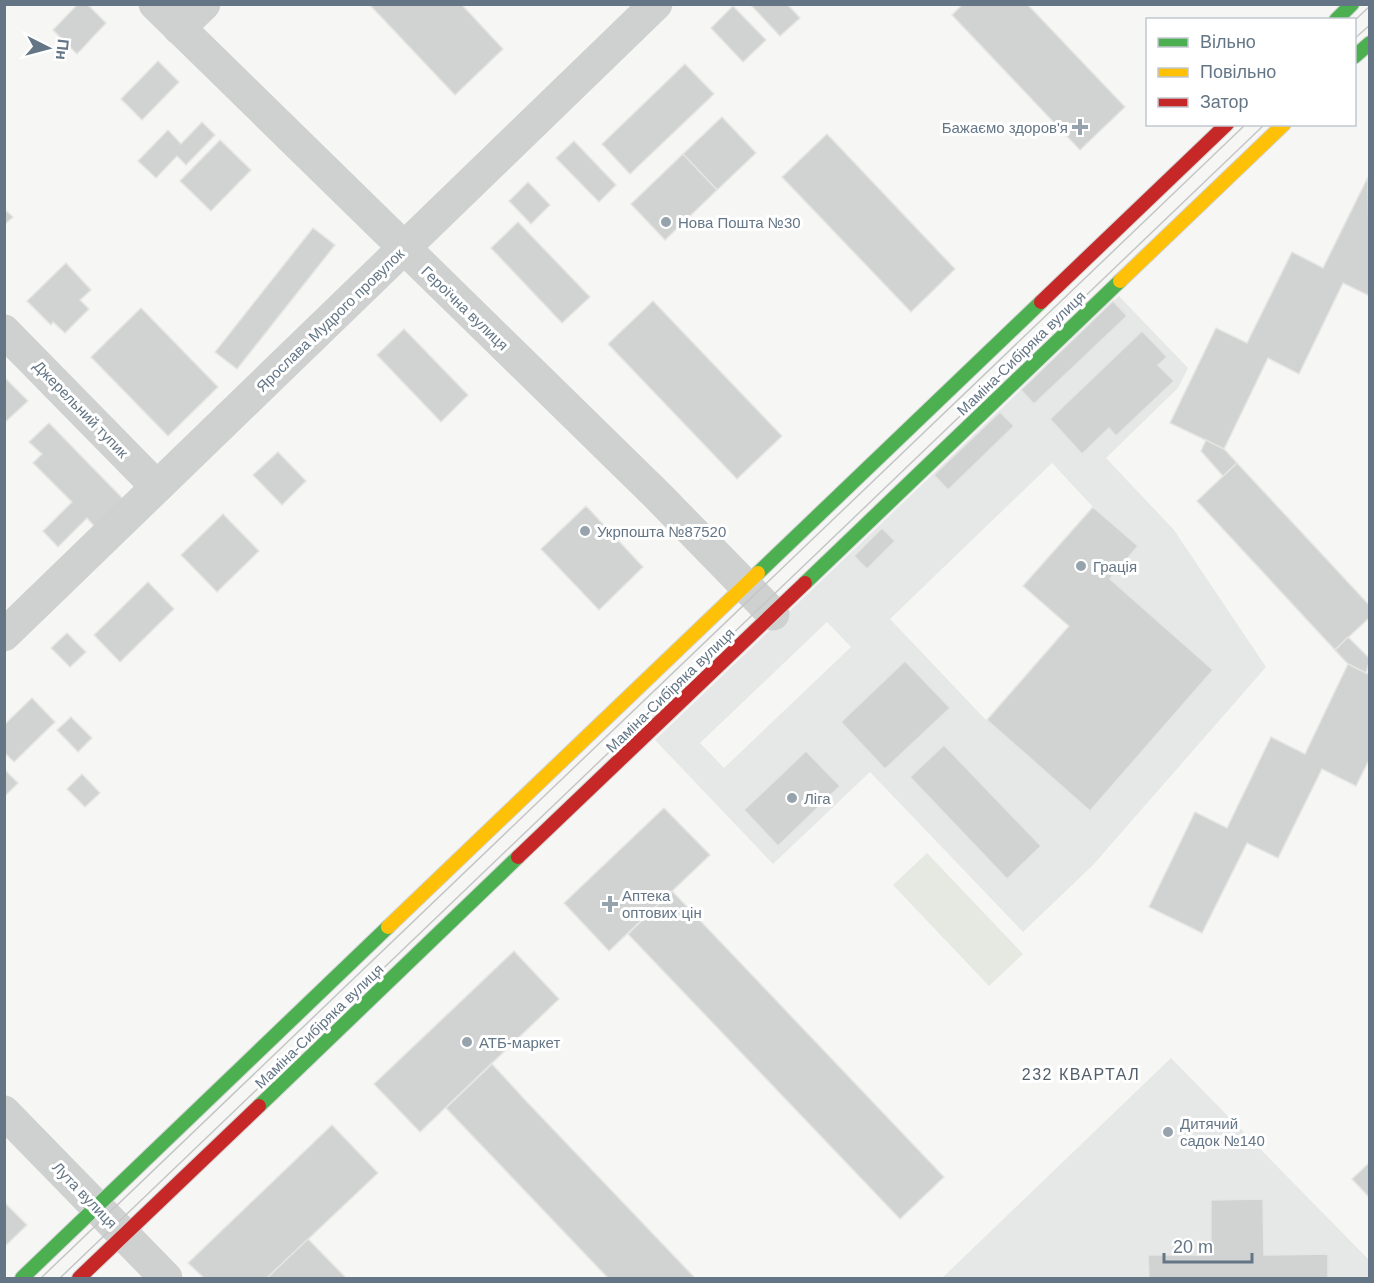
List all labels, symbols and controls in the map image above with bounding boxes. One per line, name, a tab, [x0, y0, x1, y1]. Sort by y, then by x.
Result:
north arrow	[18, 18, 78, 78]
legend	[1146, 18, 1356, 126]
text: Вільно	[1200, 32, 1256, 52]
text: Пн	[53, 38, 72, 61]
text: Повільно	[1200, 62, 1276, 82]
text: Затор	[1200, 92, 1249, 112]
place label: Бажаємо здоров'я	[942, 119, 1068, 136]
marker: Бажаємо здоров'я	[1073, 120, 1087, 134]
place label: Нова Пошта №30	[678, 214, 801, 231]
marker: Нова Пошта №30	[659, 215, 673, 229]
street label: Ярослава Мудрого провулок	[253, 245, 408, 395]
street label: Героїчна вулиця	[418, 262, 512, 354]
street label: Маміна-Сибіряка вулиця	[953, 287, 1089, 419]
street label: Джерельний тупик	[30, 357, 132, 461]
place label: Укрпошта №87520	[597, 523, 726, 540]
marker: Укрпошта №87520	[578, 524, 592, 538]
place label: Грація	[1093, 558, 1137, 575]
marker: Грація	[1074, 559, 1088, 573]
street label: Маміна-Сибіряка вулиця	[602, 624, 738, 756]
place label: Ліга	[804, 790, 831, 807]
marker: Ліга	[785, 791, 799, 805]
place label: Аптека оптових цін	[622, 887, 702, 921]
marker: Аптека оптових цін	[603, 897, 617, 911]
street label: Маміна-Сибіряка вулиця	[251, 960, 387, 1092]
place label: АТБ-маркет	[479, 1034, 560, 1051]
marker: АТБ-маркет	[460, 1035, 474, 1049]
district label: 232 КВАРТАЛ	[1022, 1066, 1140, 1083]
place label: Дитячий садок №140	[1180, 1115, 1265, 1149]
marker: Дитячий садок №140	[1161, 1125, 1175, 1139]
street label: Лута вулиця	[49, 1158, 121, 1232]
scale bar	[1164, 1226, 1252, 1264]
text: 20 m	[1173, 1237, 1213, 1257]

